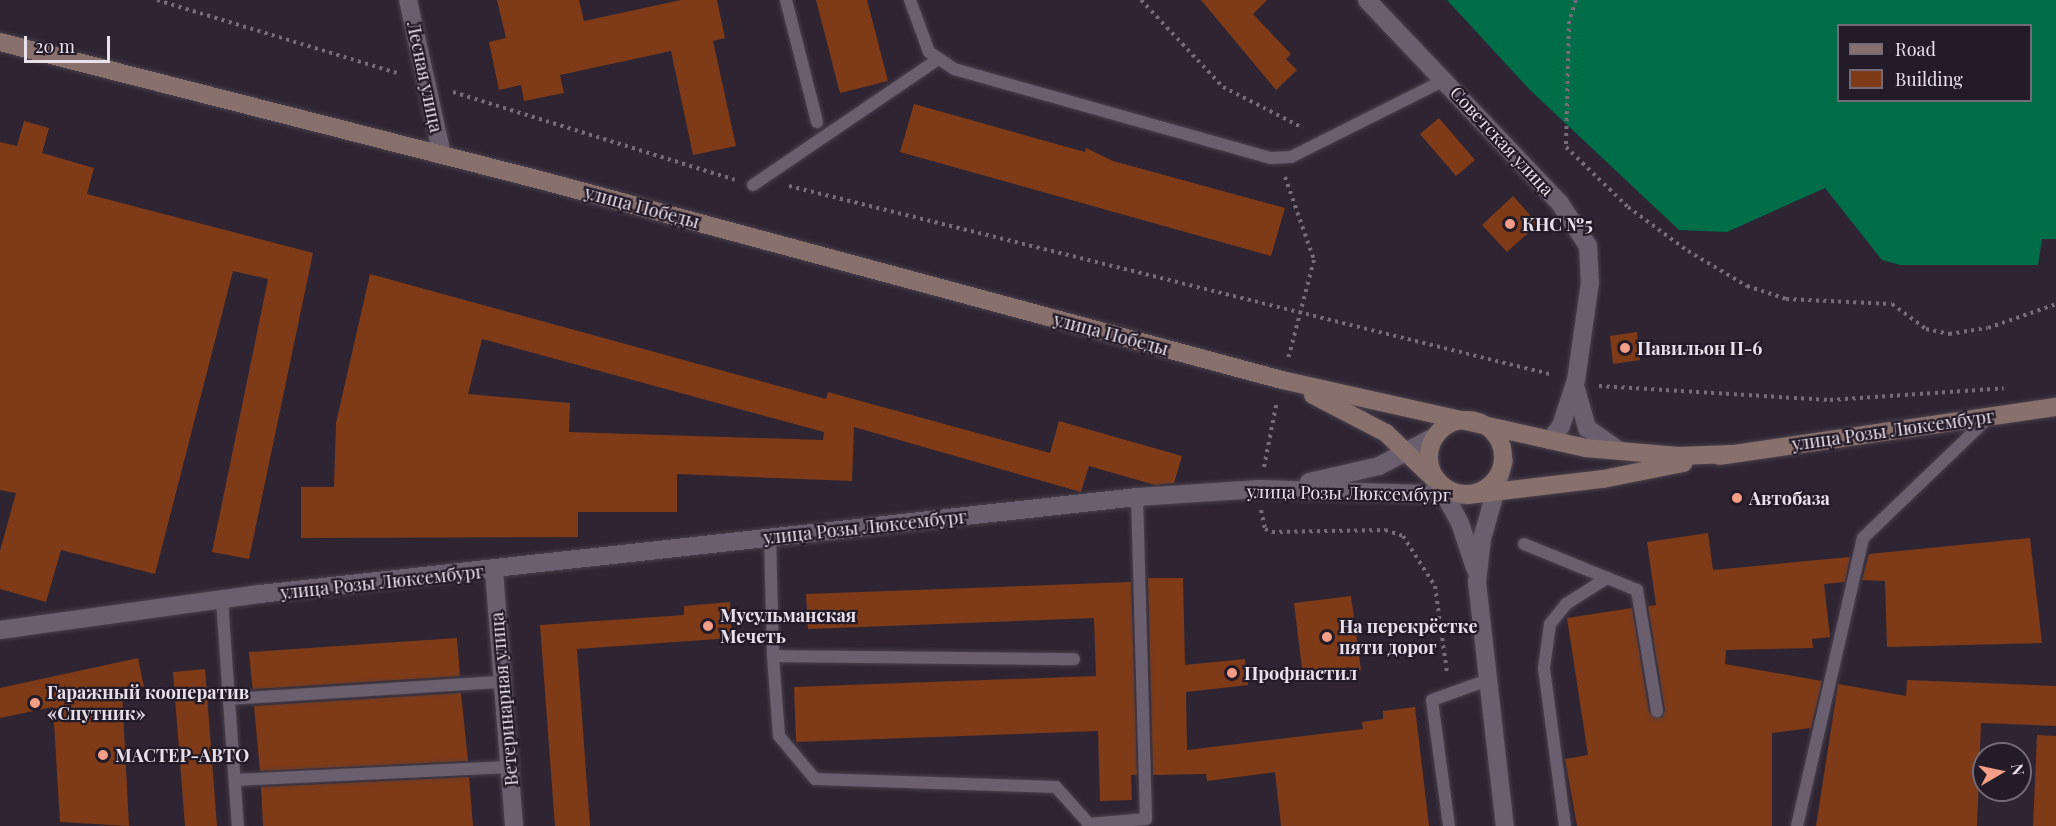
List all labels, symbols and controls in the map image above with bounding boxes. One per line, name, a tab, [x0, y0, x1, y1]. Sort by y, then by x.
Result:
street label: Лесная улица	[403, 20, 447, 134]
scale bar	[27, 24, 112, 62]
legend	[1837, 24, 2032, 102]
text: 20 m	[35, 34, 75, 58]
text: Road	[1895, 37, 1936, 61]
text: Building	[1895, 67, 1963, 91]
street label: Советская улица	[1446, 82, 1558, 200]
street label: улица Победы	[582, 181, 702, 233]
place label: КНС №5	[1522, 213, 1593, 235]
marker: КНС №5	[1503, 217, 1517, 231]
street label: улица Победы	[1051, 308, 1171, 360]
place label: Павильон П-6	[1637, 337, 1762, 359]
marker: Павильон П-6	[1618, 341, 1632, 355]
street label: улица Розы Люксембург	[1790, 405, 1996, 455]
street label: улица Розы Люксембург	[1247, 480, 1451, 506]
place label: Автобаза	[1749, 487, 1830, 509]
marker: Автобаза	[1730, 491, 1744, 505]
street label: улица Розы Люксембург	[762, 506, 968, 548]
street label: улица Розы Люксембург	[279, 561, 485, 603]
place label: Мусульманская Мечеть	[720, 605, 856, 648]
street label: Ветеринарная улица	[486, 611, 522, 787]
place label: На перекрёстке пяти дорог	[1339, 616, 1478, 658]
marker: Мусульманская Мечеть	[701, 619, 715, 633]
marker: На перекрёстке пяти дорог	[1320, 630, 1334, 644]
place label: Профнастил	[1244, 662, 1357, 684]
marker: Профнастил	[1225, 666, 1239, 680]
place label: Гаражный кооператив «Спутник»	[47, 682, 249, 724]
marker: Гаражный кооператив «Спутник»	[28, 696, 42, 710]
north arrow	[1972, 742, 2032, 802]
place label: МАСТЕР-АВТО	[115, 744, 249, 766]
marker: МАСТЕР-АВТО	[96, 748, 110, 762]
text: N	[2007, 762, 2030, 777]

